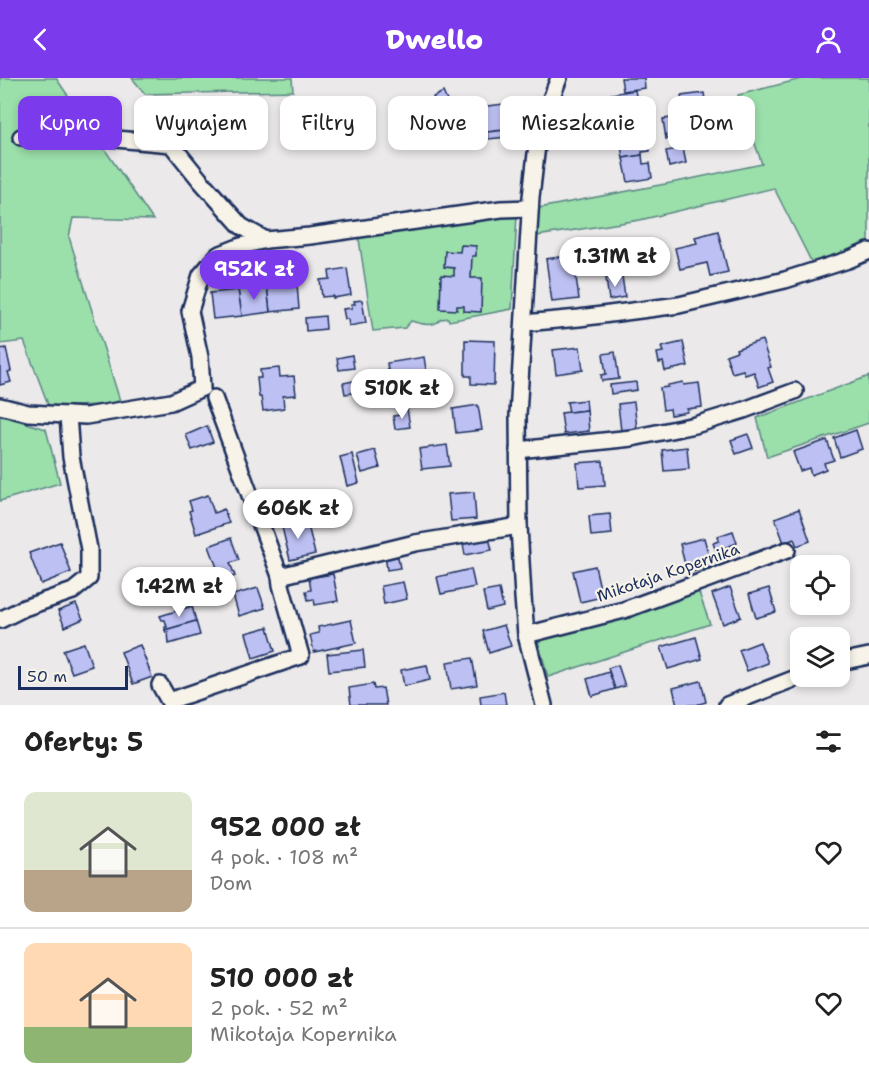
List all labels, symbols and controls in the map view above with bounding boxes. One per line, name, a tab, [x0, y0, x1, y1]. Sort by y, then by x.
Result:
text: Dwello	[386, 21, 483, 58]
icon: back	[24, 23, 57, 56]
icon: person	[812, 23, 845, 56]
chip: Kupno	[18, 96, 122, 150]
chip: Wynajem	[134, 96, 268, 150]
chip: Filtry	[280, 96, 376, 150]
chip: Nowe	[388, 96, 488, 150]
chip: Mieszkanie	[500, 96, 656, 150]
chip: Dom	[668, 96, 755, 150]
pin: 1.31M zł	[553, 237, 677, 288]
text: 1.31M zł	[573, 243, 657, 269]
pin: 952K zł	[199, 250, 309, 301]
text: 952K zł	[214, 256, 294, 282]
pin: 510K zł	[347, 369, 457, 420]
text: 510K zł	[365, 375, 439, 401]
pin: 606K zł	[243, 489, 353, 540]
text: 606K zł	[257, 495, 339, 521]
street label: Mikołaja Kopernika	[594, 538, 742, 607]
map controls	[790, 555, 850, 687]
button: locate	[790, 555, 850, 615]
pin: 1.42M zł	[117, 567, 241, 618]
text: 1.42M zł	[135, 573, 223, 599]
button: layers	[790, 627, 850, 687]
scale bar	[18, 663, 128, 690]
text: 50 m	[27, 666, 67, 687]
text: Oferty: 5	[24, 724, 143, 759]
icon: filters	[812, 725, 845, 758]
text: 952 000 zł	[210, 809, 360, 844]
icon: home	[72, 816, 144, 888]
icon: heart	[812, 836, 845, 869]
text: 4 pok. · 108 m²	[210, 844, 358, 870]
text: Dom	[210, 870, 252, 896]
text: 510 000 zł	[210, 960, 353, 995]
icon: home	[72, 967, 144, 1039]
icon: heart	[812, 987, 845, 1020]
text: 2 pok. · 52 m²	[210, 995, 348, 1021]
text: Mikołaja Kopernika	[210, 1021, 397, 1047]

